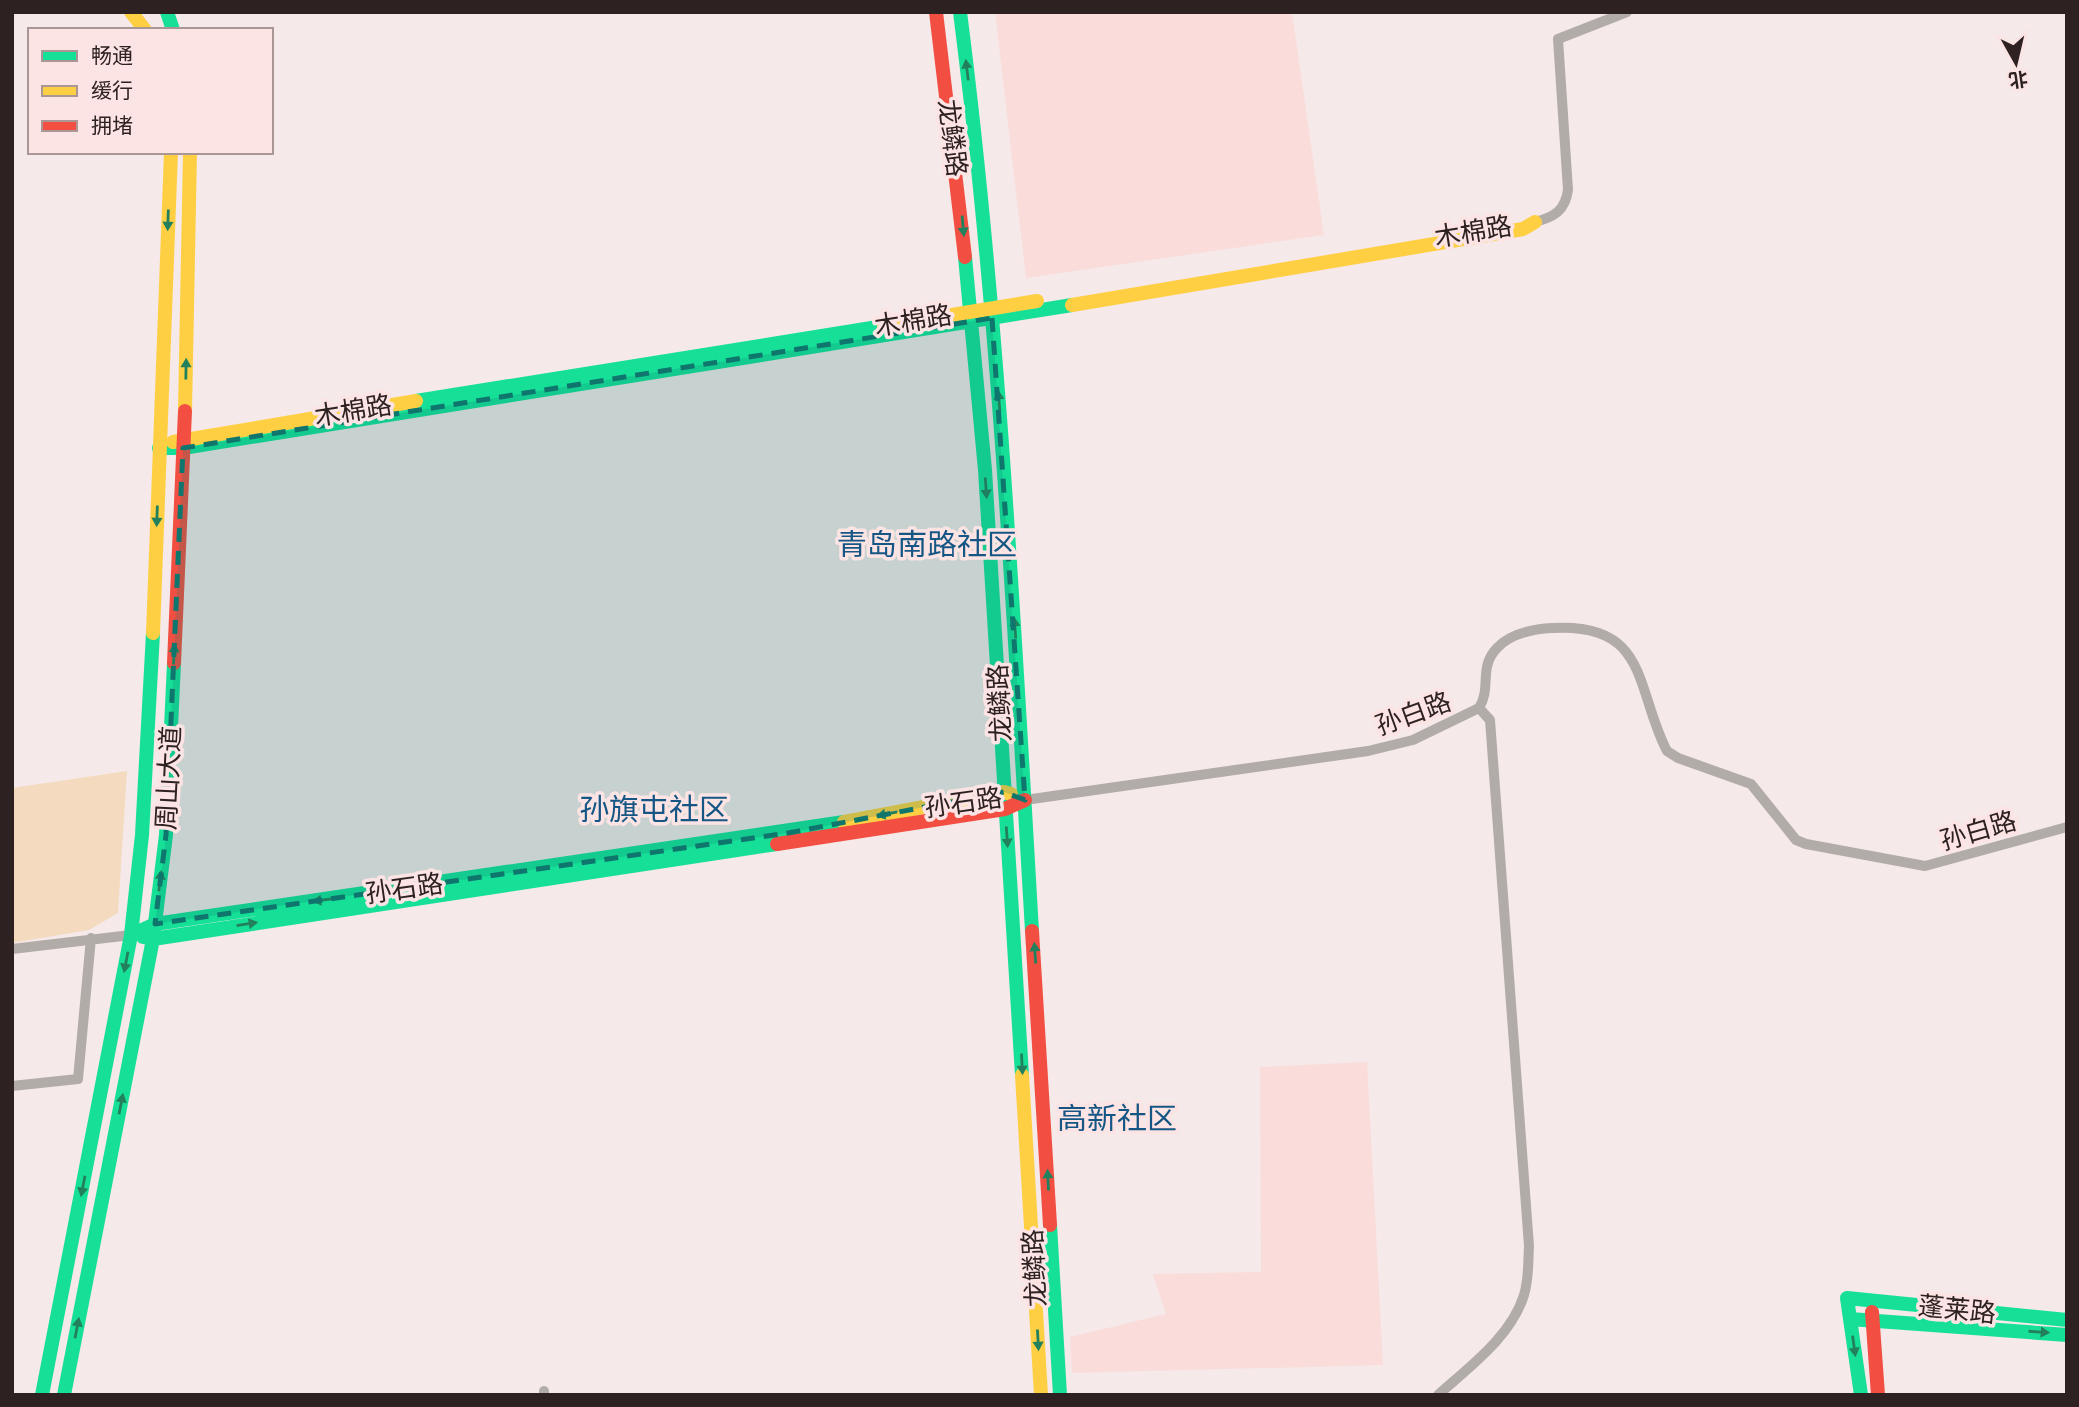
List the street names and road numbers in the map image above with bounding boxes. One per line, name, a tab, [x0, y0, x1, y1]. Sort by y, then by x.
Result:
street label: 龙鳞路	[932, 97, 974, 179]
street label: 木棉路	[1432, 209, 1514, 253]
street label: 木棉路	[872, 298, 954, 342]
street label: 木棉路	[312, 388, 394, 432]
street label: 龙鳞路	[980, 663, 1018, 743]
street label: 孙白路	[1371, 684, 1455, 742]
street label: 周山大道	[149, 725, 187, 831]
street label: 孙石路	[922, 780, 1004, 824]
street label: 孙白路	[1936, 803, 2020, 857]
street label: 孙石路	[363, 866, 445, 910]
street label: 龙鳞路	[1015, 1228, 1053, 1308]
street label: 蓬莱路	[1916, 1289, 1998, 1329]

